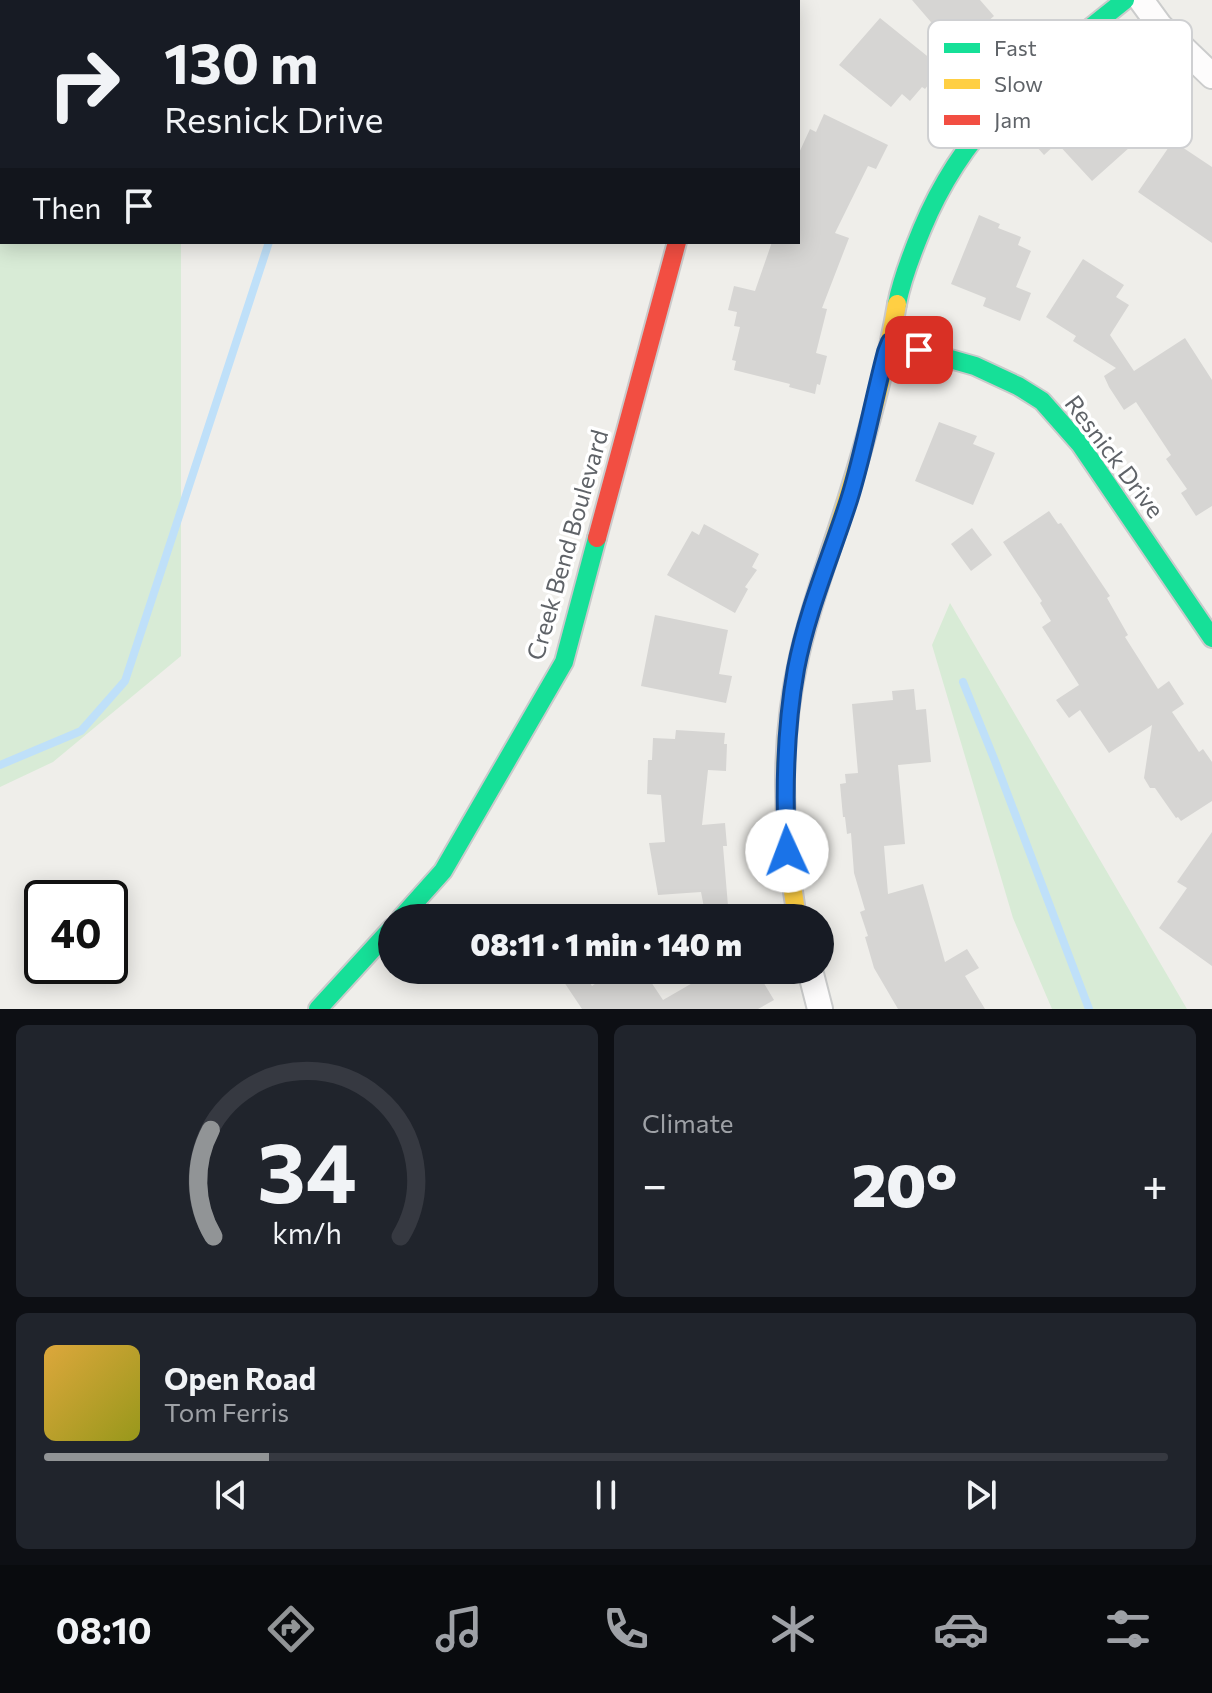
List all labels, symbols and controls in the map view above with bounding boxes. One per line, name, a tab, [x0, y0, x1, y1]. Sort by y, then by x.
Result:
legend	[928, 20, 1192, 148]
text: 130 m	[164, 27, 319, 96]
icon: right	[32, 32, 136, 136]
text: Fast	[994, 34, 1037, 61]
text: Slow	[994, 70, 1043, 97]
text: Resnick Drive	[164, 96, 383, 140]
text: Jam	[994, 106, 1031, 133]
icon: arrive	[117, 184, 161, 228]
text: Then	[32, 188, 101, 225]
pin	[885, 316, 953, 384]
icon: arrive	[897, 328, 941, 372]
street label: Resnick Drive	[1060, 389, 1171, 523]
street label: Creek Bend Boulevard	[520, 426, 613, 663]
position arrow	[745, 809, 829, 893]
speed limit sign: 40	[24, 880, 128, 984]
text: 08:11 · 1 min · 140 m	[470, 925, 742, 962]
text: Climate	[642, 1107, 734, 1138]
text: 34	[257, 1118, 357, 1220]
text: 20°	[852, 1146, 957, 1219]
text: −	[642, 1156, 667, 1210]
text: +	[1142, 1156, 1168, 1210]
text: km/h	[272, 1215, 342, 1250]
text: Open Road	[164, 1359, 316, 1396]
text: Tom Ferris	[164, 1396, 289, 1427]
icon: previous	[209, 1473, 253, 1517]
icon: pause	[584, 1473, 628, 1517]
icon: next	[959, 1473, 1003, 1517]
icon: directions	[263, 1601, 319, 1657]
icon: music	[431, 1601, 487, 1657]
icon: phone	[598, 1601, 654, 1657]
icon: climate	[765, 1601, 821, 1657]
icon: car	[933, 1601, 989, 1657]
icon: filters	[1100, 1601, 1156, 1657]
text: 08:10	[56, 1607, 152, 1651]

